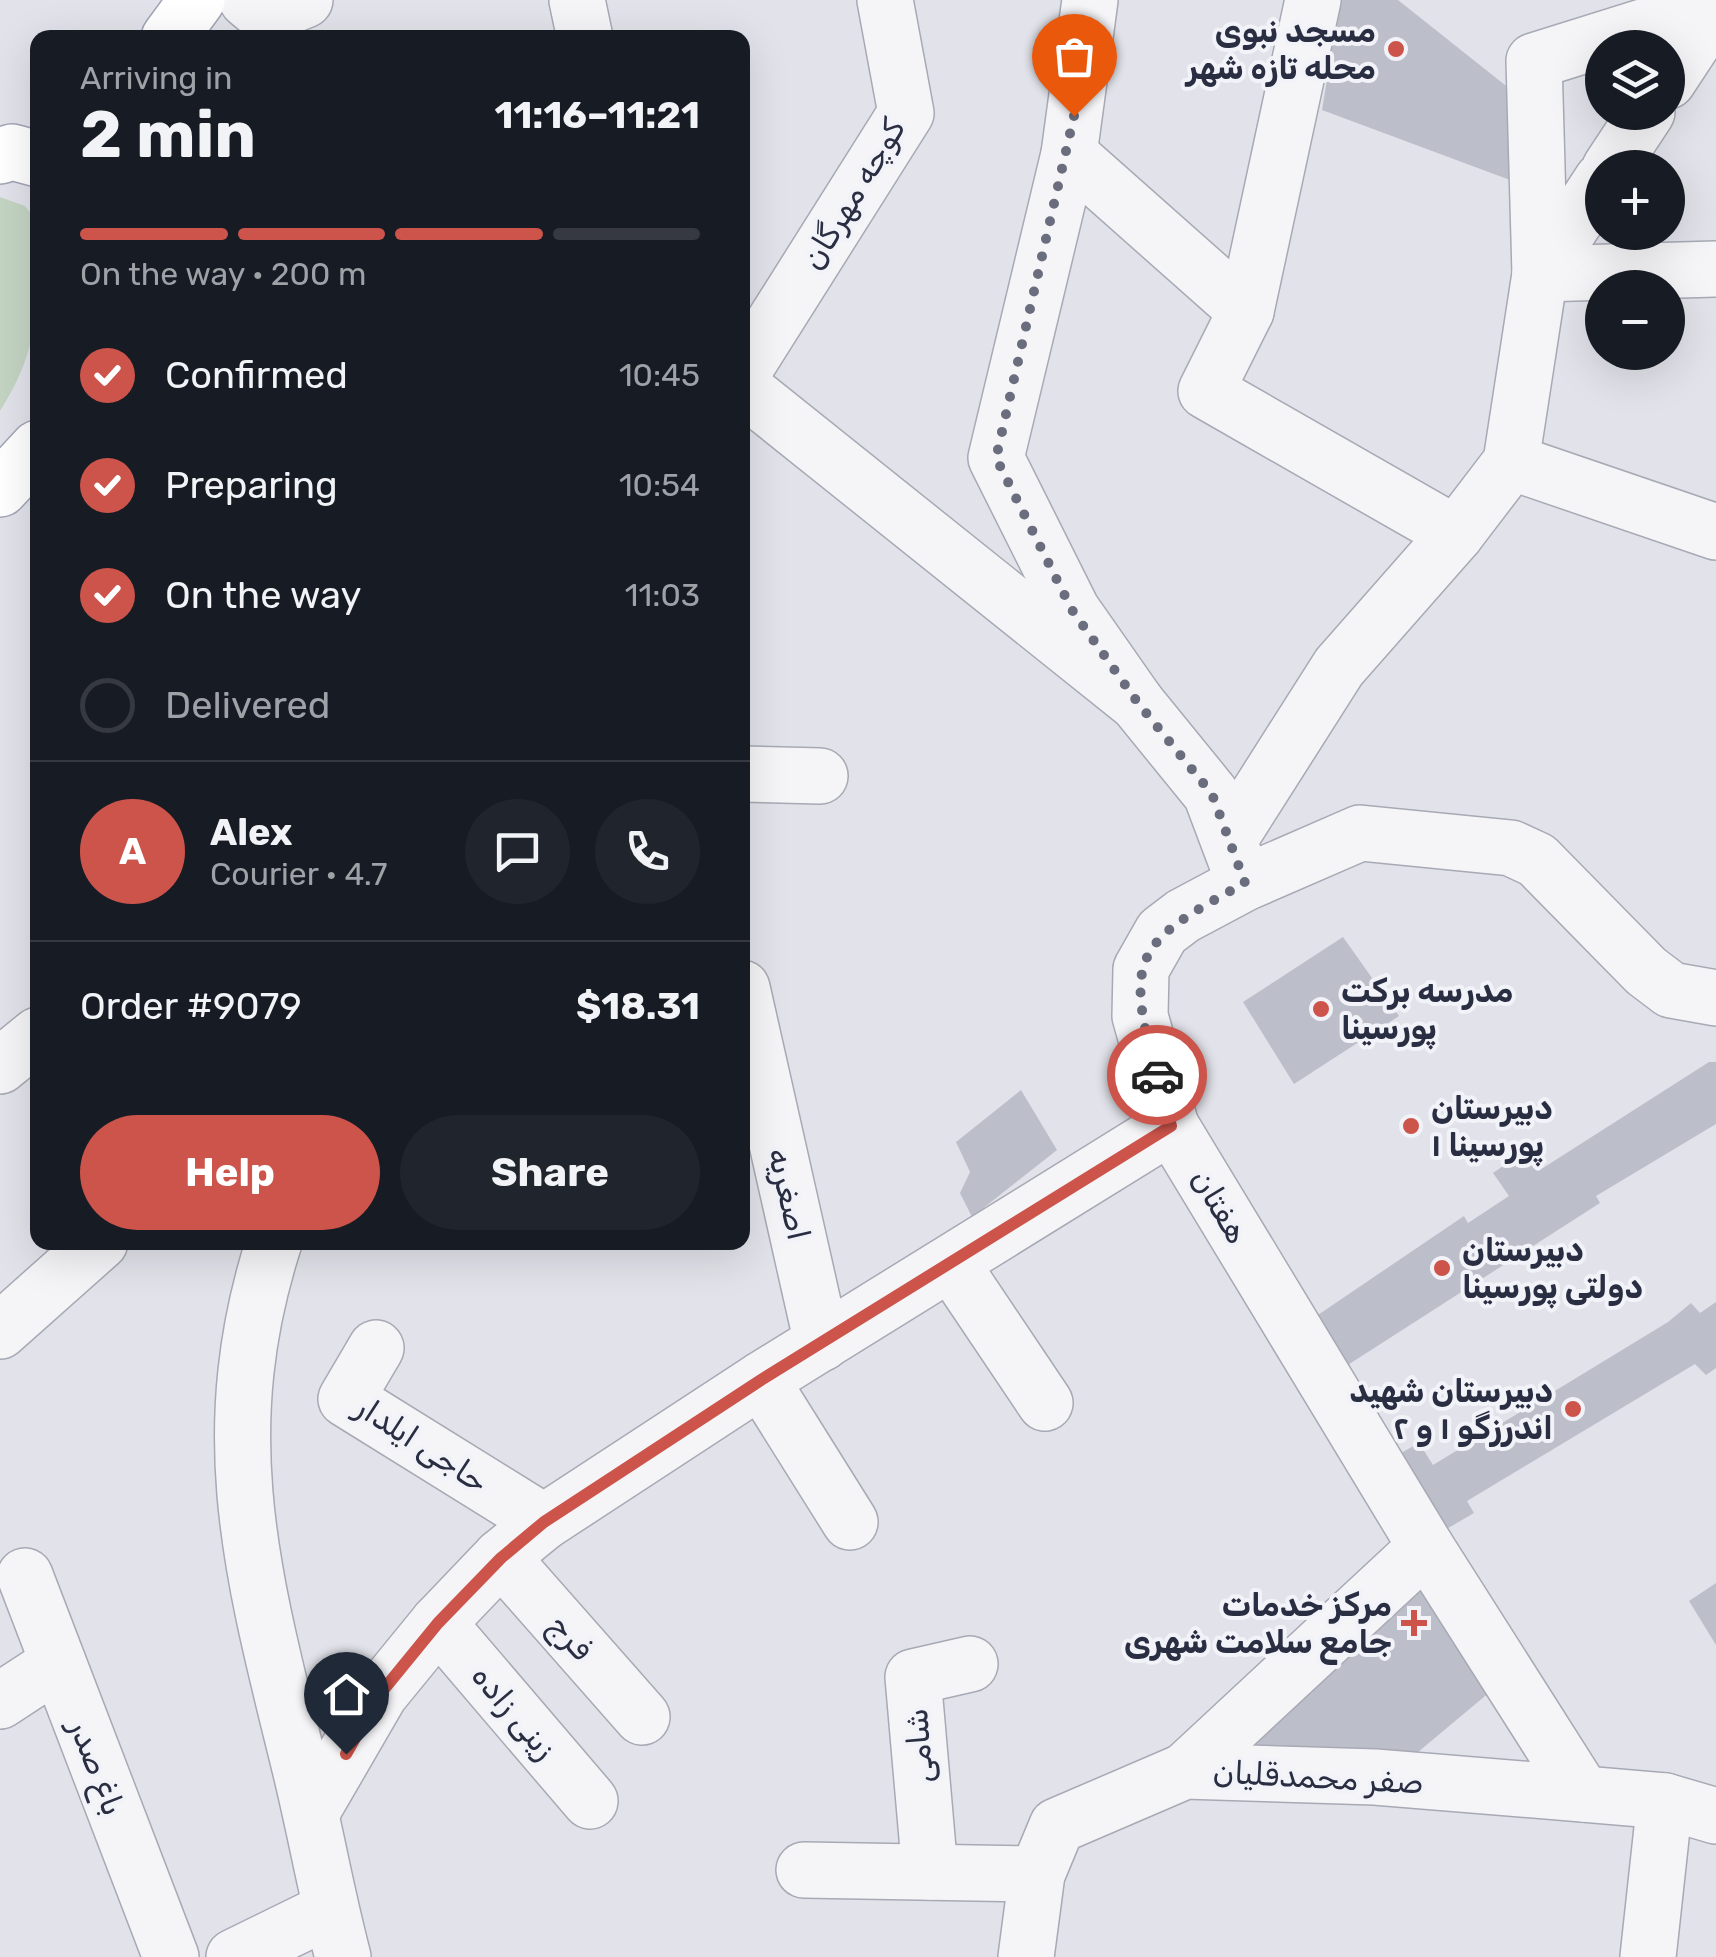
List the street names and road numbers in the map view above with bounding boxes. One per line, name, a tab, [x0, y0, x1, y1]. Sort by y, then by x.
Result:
street label: کوچه مهرگان	[793, 111, 913, 276]
street label: اصغریه	[760, 1144, 818, 1244]
street label: هفتان	[1183, 1162, 1257, 1250]
street label: حاجی ایلدار	[347, 1386, 495, 1501]
street label: فرج	[538, 1606, 601, 1670]
street label: زینی زاده	[464, 1657, 564, 1767]
street label: شامی	[897, 1707, 941, 1785]
street label: باغ صدر	[58, 1712, 133, 1822]
street label: صفر محمدقلیان	[1212, 1753, 1424, 1801]

